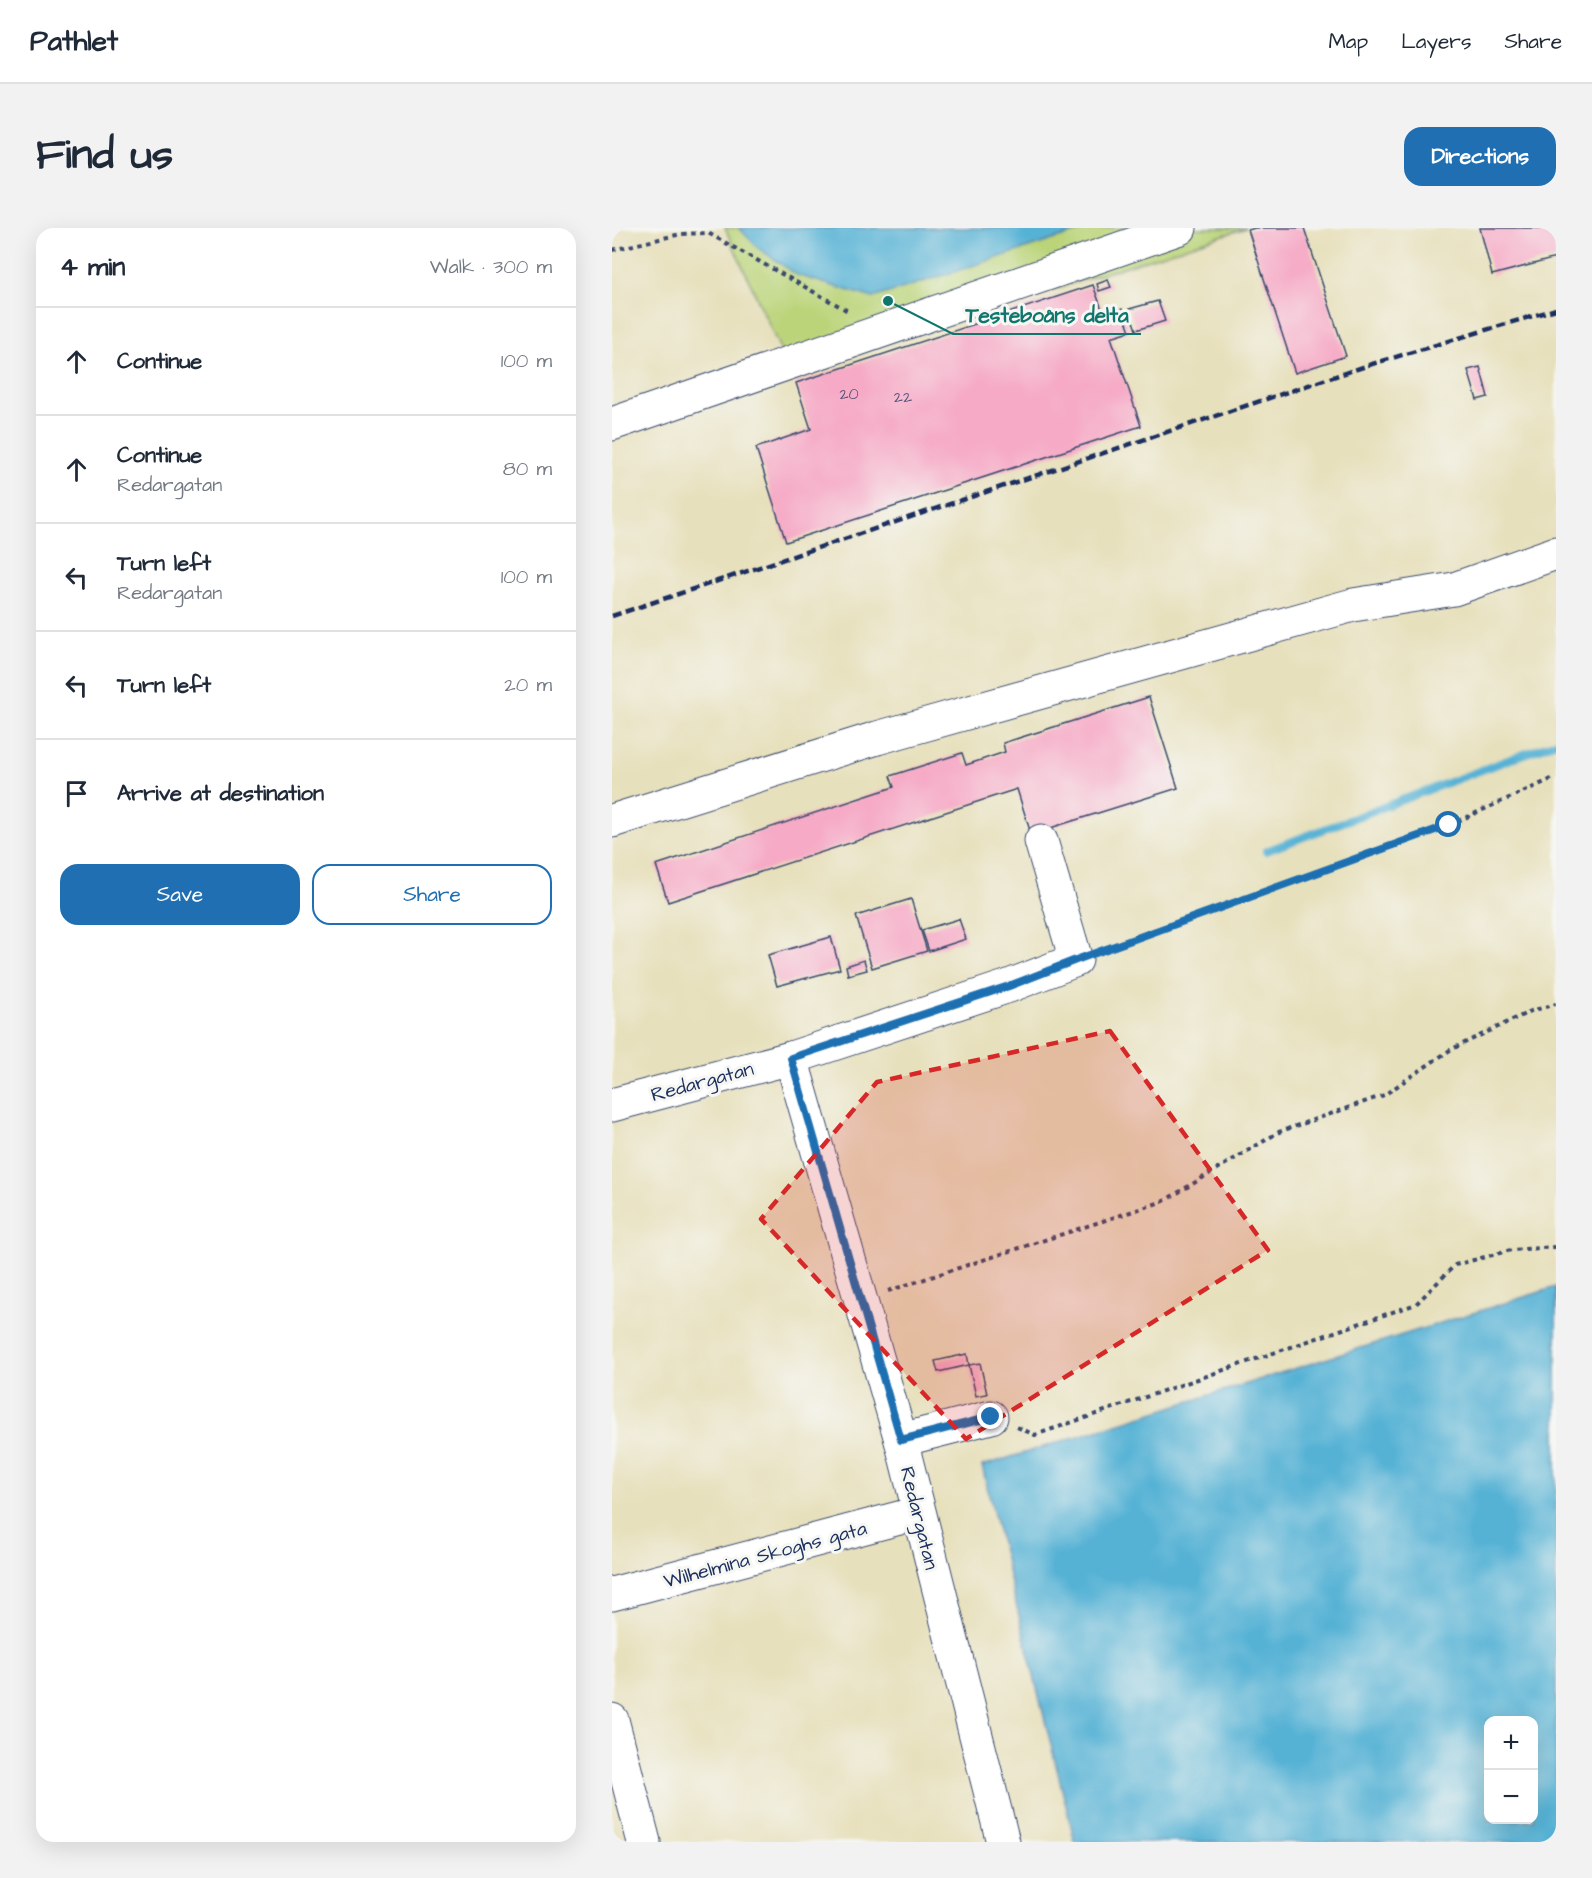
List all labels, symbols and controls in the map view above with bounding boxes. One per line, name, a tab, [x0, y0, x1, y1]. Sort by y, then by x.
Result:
text: Pathlet	[30, 22, 118, 61]
text: Map	[1328, 27, 1368, 56]
text: Layers	[1401, 27, 1471, 56]
text: Share	[1504, 27, 1562, 56]
text: Find us	[36, 127, 173, 185]
button: Directions	[1404, 127, 1556, 186]
text: 4 min	[60, 249, 125, 285]
text: Walk · 300 m	[430, 253, 552, 281]
callout: Testeboåns delta	[953, 295, 1141, 334]
text: Testeboåns delta	[964, 301, 1129, 330]
icon: ahead	[60, 345, 93, 378]
text: Continue	[117, 346, 202, 377]
text: 100 m	[501, 347, 552, 375]
house number: 20	[839, 383, 859, 405]
house number: 22	[894, 386, 912, 408]
text: Continue	[117, 440, 202, 471]
icon: ahead	[60, 453, 93, 486]
text: 80 m	[503, 455, 552, 483]
text: Redargatan	[117, 471, 222, 499]
text: Turn left	[117, 548, 211, 579]
icon: left	[60, 561, 93, 594]
text: 100 m	[501, 563, 552, 591]
text: Redargatan	[117, 579, 222, 607]
icon: left	[60, 669, 93, 702]
text: Turn left	[117, 670, 211, 701]
text: 20 m	[504, 671, 552, 699]
icon: arrive	[60, 777, 93, 810]
text: Arrive at destination	[117, 778, 324, 809]
route start	[1435, 811, 1461, 837]
button: Save	[60, 864, 300, 925]
button: Share	[312, 864, 552, 925]
street label: Redargatan	[648, 1055, 757, 1110]
route end	[977, 1403, 1003, 1429]
street label: Redargatan	[892, 1464, 945, 1573]
street label: Wilhelmina Skoghs gata	[661, 1514, 870, 1597]
map controls	[1484, 1716, 1538, 1824]
button: +	[1484, 1716, 1538, 1770]
button: −	[1484, 1770, 1538, 1824]

